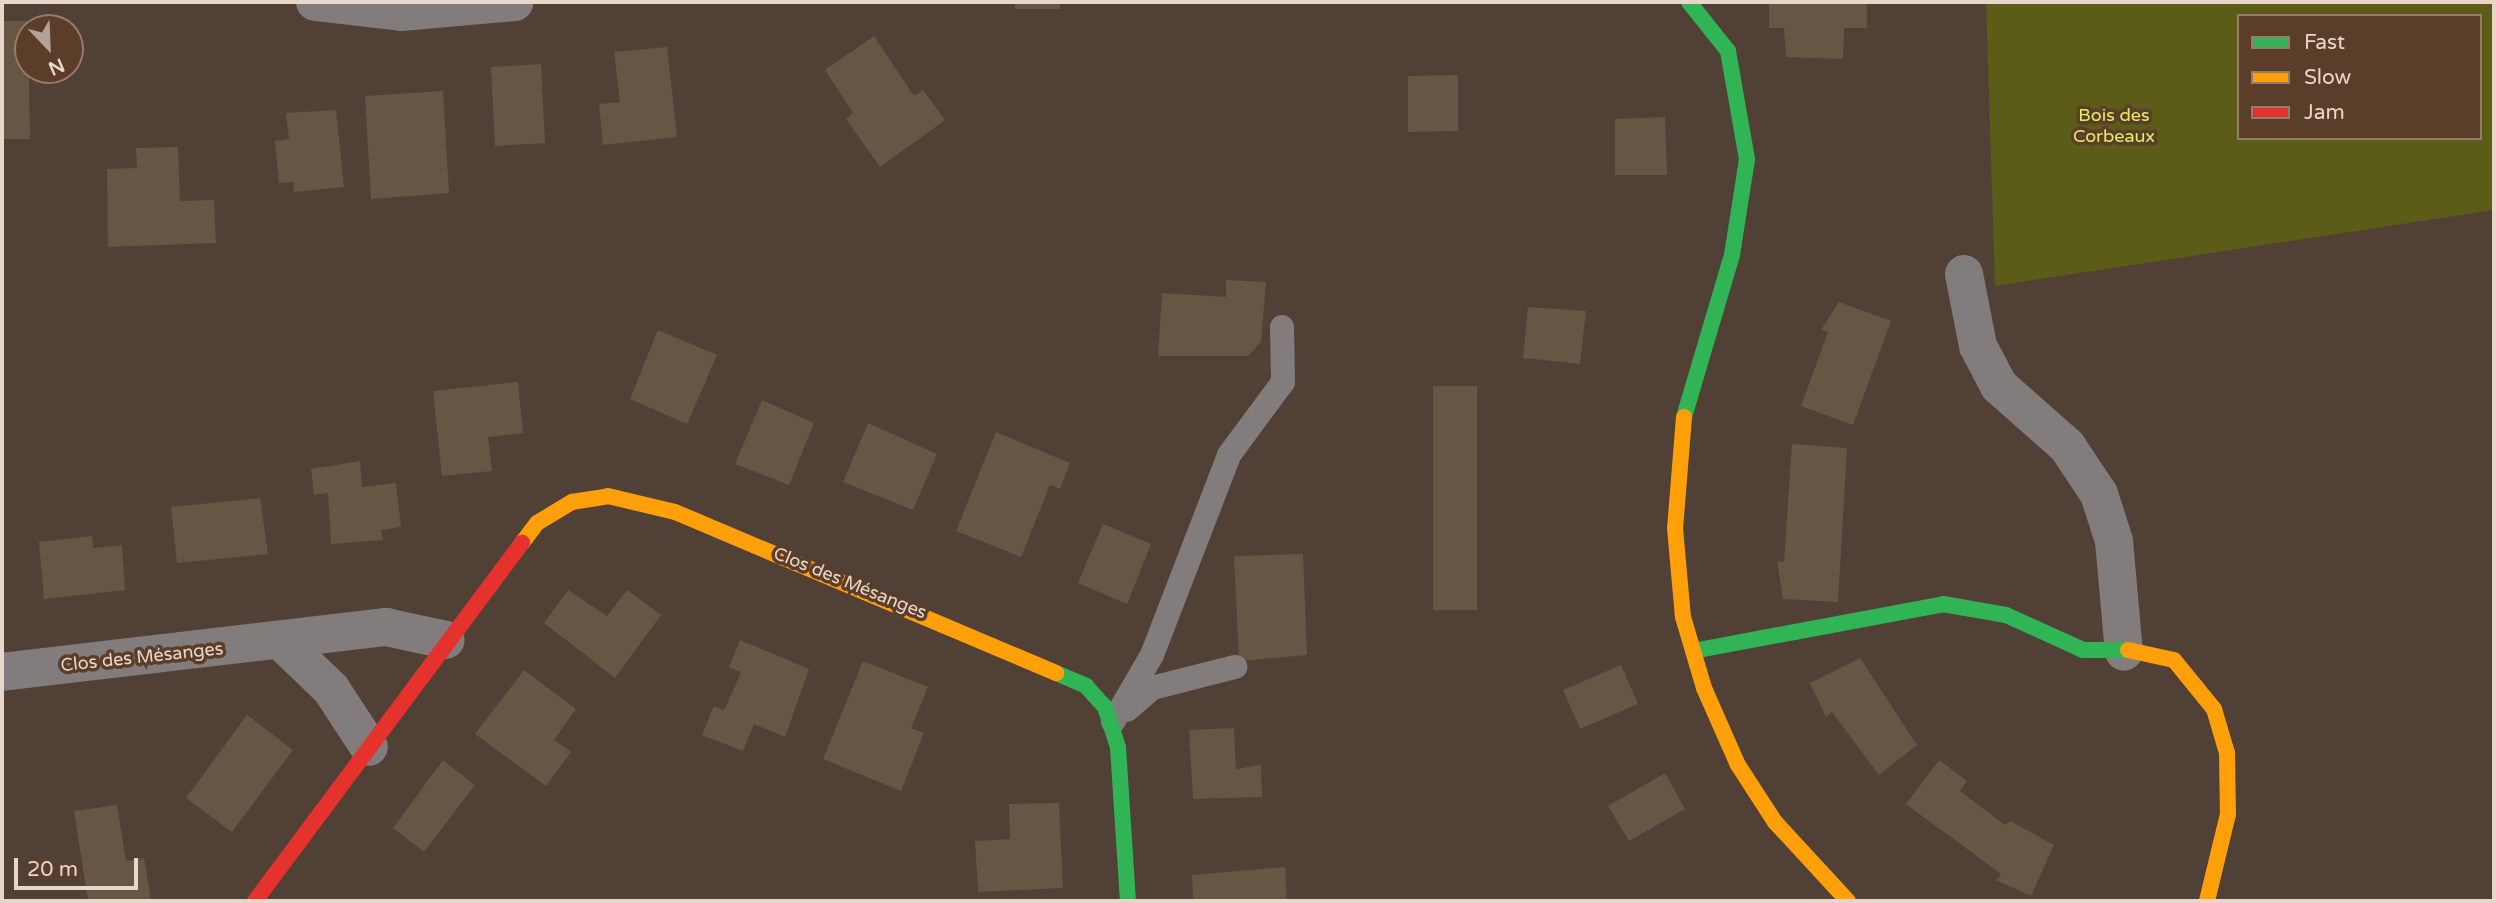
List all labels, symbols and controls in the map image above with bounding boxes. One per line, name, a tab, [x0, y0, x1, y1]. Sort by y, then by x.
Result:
north arrow	[14, 14, 84, 84]
legend	[2237, 14, 2482, 140]
text: Fast	[2304, 30, 2345, 55]
text: N	[45, 53, 68, 80]
text: Slow	[2304, 65, 2351, 90]
text: Jam	[2304, 100, 2345, 125]
park label: Bois des Corbeaux	[2073, 105, 2155, 148]
street label: Clos des Mésanges	[770, 542, 930, 624]
street label: Clos des Mésanges	[60, 638, 224, 676]
scale bar	[18, 844, 142, 888]
text: 20 m	[27, 857, 78, 882]

